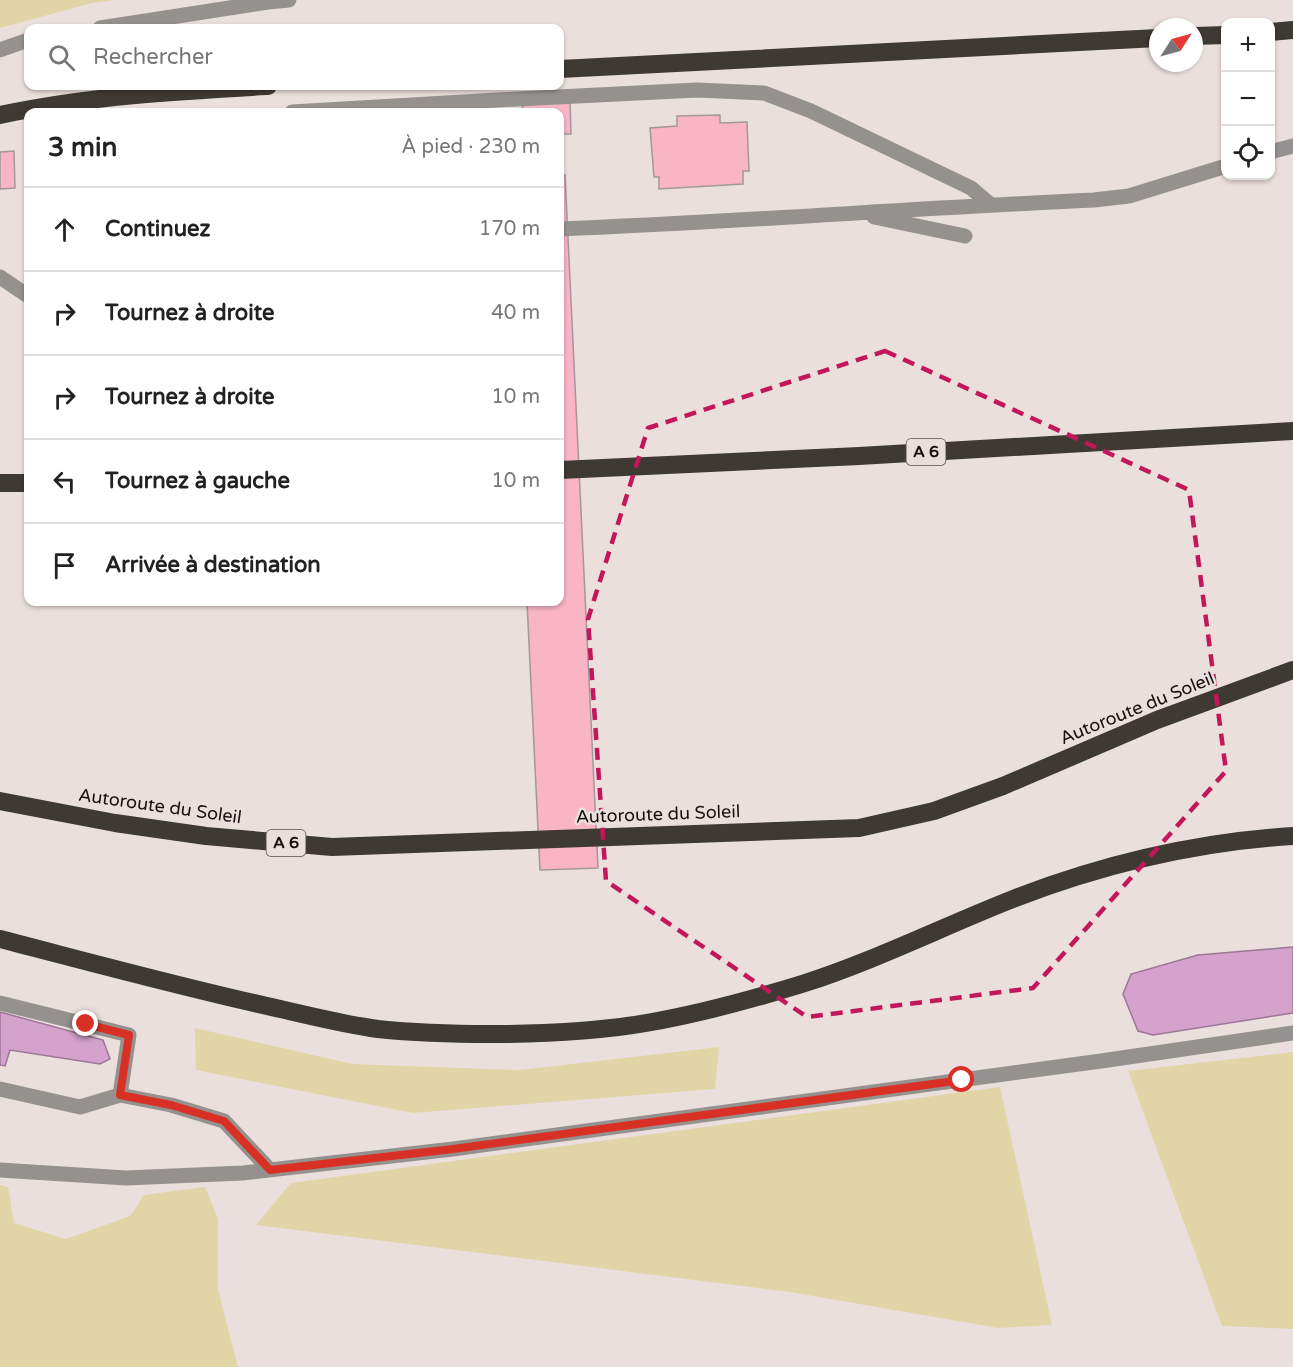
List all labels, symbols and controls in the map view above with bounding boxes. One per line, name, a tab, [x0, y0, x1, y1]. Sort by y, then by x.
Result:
north arrow	[1149, 18, 1203, 72]
map controls	[1221, 18, 1275, 180]
button: +	[1221, 18, 1275, 72]
search box	[24, 24, 564, 90]
icon: search	[45, 41, 78, 74]
text: Rechercher	[93, 44, 213, 70]
button: −	[1221, 72, 1275, 126]
button: locate	[1221, 126, 1275, 180]
text: 3 min	[48, 132, 117, 163]
text: À pied · 230 m	[402, 135, 540, 159]
icon: ahead	[48, 213, 81, 246]
text: Continuez	[105, 216, 210, 242]
text: 170 m	[479, 217, 540, 241]
icon: right	[48, 297, 81, 330]
text: Tournez à droite	[105, 300, 274, 326]
text: 40 m	[491, 301, 540, 325]
icon: right	[48, 381, 81, 414]
text: Tournez à droite	[105, 384, 274, 410]
text: 10 m	[491, 385, 540, 409]
road number: A 6	[906, 439, 946, 465]
icon: left	[48, 465, 81, 498]
text: Tournez à gauche	[105, 468, 290, 494]
text: 10 m	[491, 469, 540, 493]
icon: arrive	[48, 549, 81, 582]
text: Arrivée à destination	[105, 552, 321, 578]
street label: Autoroute du Soleil	[1057, 667, 1217, 749]
street label: Autoroute du Soleil	[77, 784, 243, 828]
street label: Autoroute du Soleil	[575, 800, 741, 828]
road number: A 6	[266, 830, 306, 856]
route end	[72, 1010, 98, 1036]
route start	[948, 1066, 974, 1092]

